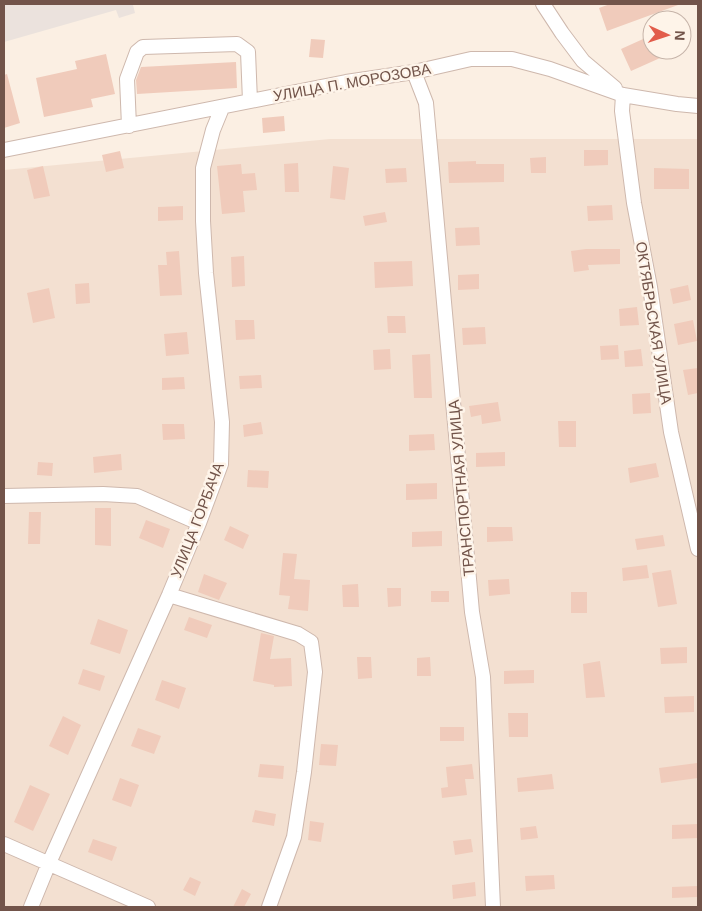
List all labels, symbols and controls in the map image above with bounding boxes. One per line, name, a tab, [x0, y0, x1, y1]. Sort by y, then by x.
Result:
north arrow	[642, 10, 692, 60]
text: N	[672, 30, 688, 41]
street label: УЛИЦА П. МОРОЗОВА	[272, 60, 432, 104]
street label: ОКТЯБРЬСКАЯ УЛИЦА	[633, 240, 675, 406]
street label: ТРАНСПОРТНАЯ УЛИЦА	[445, 399, 477, 577]
street label: УЛИЦА ГОРБАЧА	[167, 460, 227, 580]

